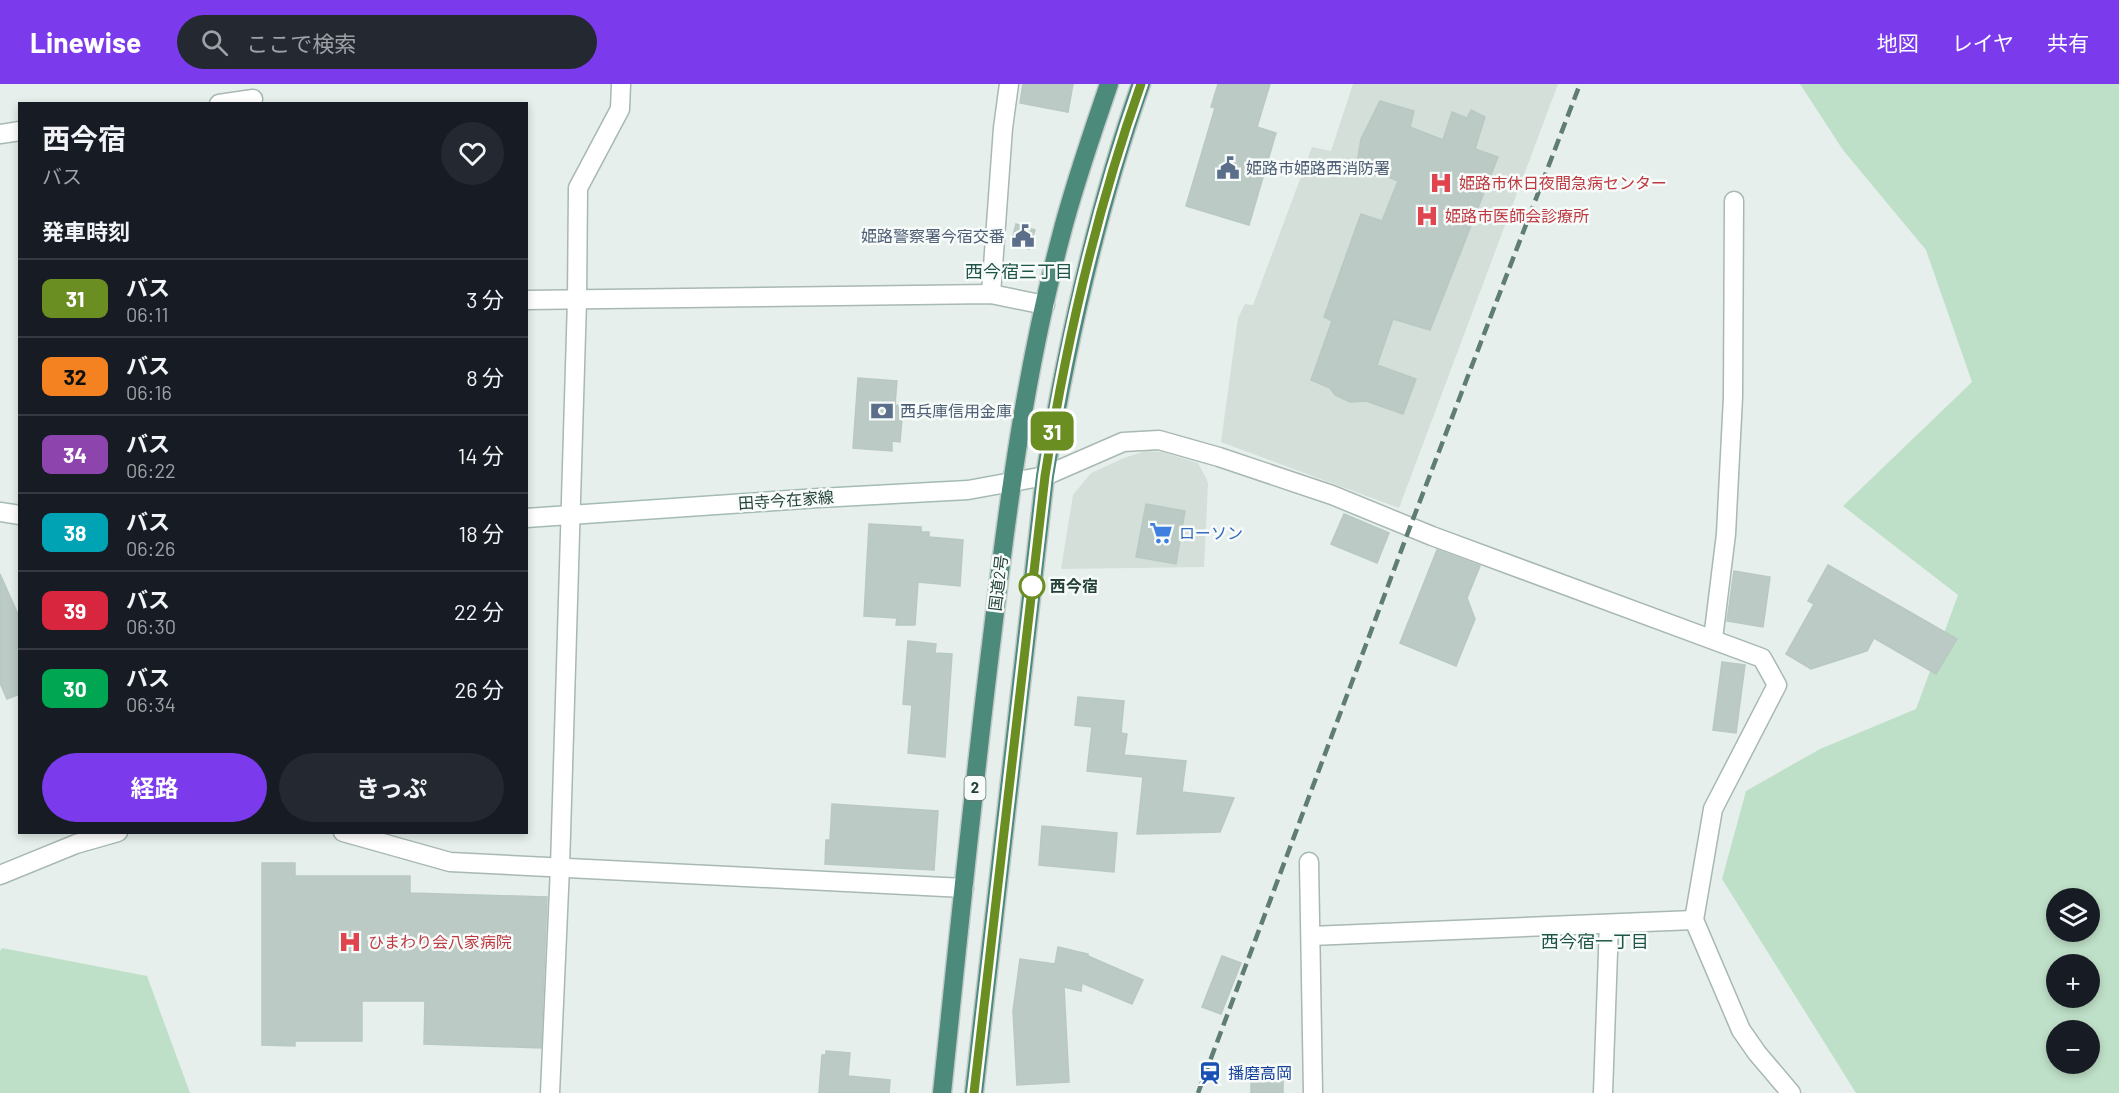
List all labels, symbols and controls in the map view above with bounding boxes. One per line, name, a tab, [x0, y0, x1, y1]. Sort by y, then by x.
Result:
search box	[177, 15, 597, 69]
text: Linewise	[30, 25, 141, 59]
icon: search	[198, 26, 231, 59]
text: ここで検索	[246, 30, 356, 56]
text: 地図	[1877, 30, 1919, 55]
text: レイヤ	[1952, 30, 2014, 55]
text: 共有	[2047, 30, 2089, 55]
text: 西今宿	[42, 121, 126, 155]
button: heart	[441, 122, 504, 185]
public building icon: 姫路市姫路西消防署	[1215, 155, 1241, 181]
place label: 姫路市姫路西消防署	[1246, 158, 1390, 177]
text: バス	[42, 164, 82, 188]
hospital icon: 姫路市休日夜間急病センター	[1428, 170, 1454, 196]
place label: 姫路市休日夜間急病センター	[1459, 173, 1667, 192]
hospital icon: 姫路市医師会診療所	[1414, 203, 1440, 229]
place label: 姫路市医師会診療所	[1445, 206, 1589, 225]
text: 発車時刻	[42, 218, 130, 244]
public building icon: 姫路警察署今宿交番	[1010, 223, 1036, 249]
place label: 姫路警察署今宿交番	[861, 226, 1005, 245]
district label: 西今宿三丁目	[965, 260, 1073, 282]
text: バス	[126, 274, 170, 300]
text: 31	[66, 286, 84, 311]
text: 3 分	[466, 286, 504, 312]
text: 06:11	[126, 302, 168, 326]
text: バス	[126, 352, 170, 378]
text: 32	[63, 364, 87, 389]
text: 8 分	[466, 364, 504, 390]
text: 06:16	[126, 380, 172, 404]
bank icon: 西兵庫信用金庫	[869, 398, 895, 424]
place label: 西兵庫信用金庫	[900, 401, 1012, 420]
line badge: 31	[1025, 412, 1079, 450]
text: 31	[1043, 419, 1061, 444]
text: バス	[126, 430, 170, 456]
text: 34	[63, 442, 87, 467]
text: 14 分	[458, 442, 504, 468]
text: 06:22	[126, 458, 176, 482]
street label: 田寺今在家線	[737, 487, 835, 512]
text: バス	[126, 508, 170, 534]
text: 38	[64, 520, 86, 545]
text: 18 分	[458, 520, 504, 546]
supermarket icon: ローソン	[1148, 520, 1174, 546]
place label: ローソン	[1179, 523, 1243, 542]
text: 06:26	[126, 536, 175, 560]
street label: 国道2号	[985, 554, 1010, 612]
marker: 西今宿	[1019, 573, 1045, 599]
place label: 西今宿	[1050, 576, 1098, 595]
text: バス	[126, 586, 170, 612]
text: 39	[64, 598, 86, 623]
text: 22 分	[454, 598, 504, 624]
text: 06:30	[126, 614, 176, 638]
text: バス	[126, 664, 170, 690]
text: 30	[63, 676, 87, 701]
text: 26 分	[454, 676, 504, 702]
text: 06:34	[126, 692, 176, 716]
button: 経路	[42, 753, 267, 822]
button: きっぷ	[279, 753, 504, 822]
road number: 2	[964, 776, 986, 800]
map controls	[2046, 888, 2100, 1074]
button: layers	[2046, 888, 2100, 942]
hospital icon: ひまわり会八家病院	[337, 929, 363, 955]
district label: 西今宿一丁目	[1541, 930, 1649, 952]
place label: ひまわり会八家病院	[368, 932, 512, 951]
button: +	[2046, 954, 2100, 1008]
button: −	[2046, 1020, 2100, 1074]
station icon: 播磨高岡	[1197, 1060, 1223, 1086]
place label: 播磨高岡	[1228, 1063, 1292, 1082]

